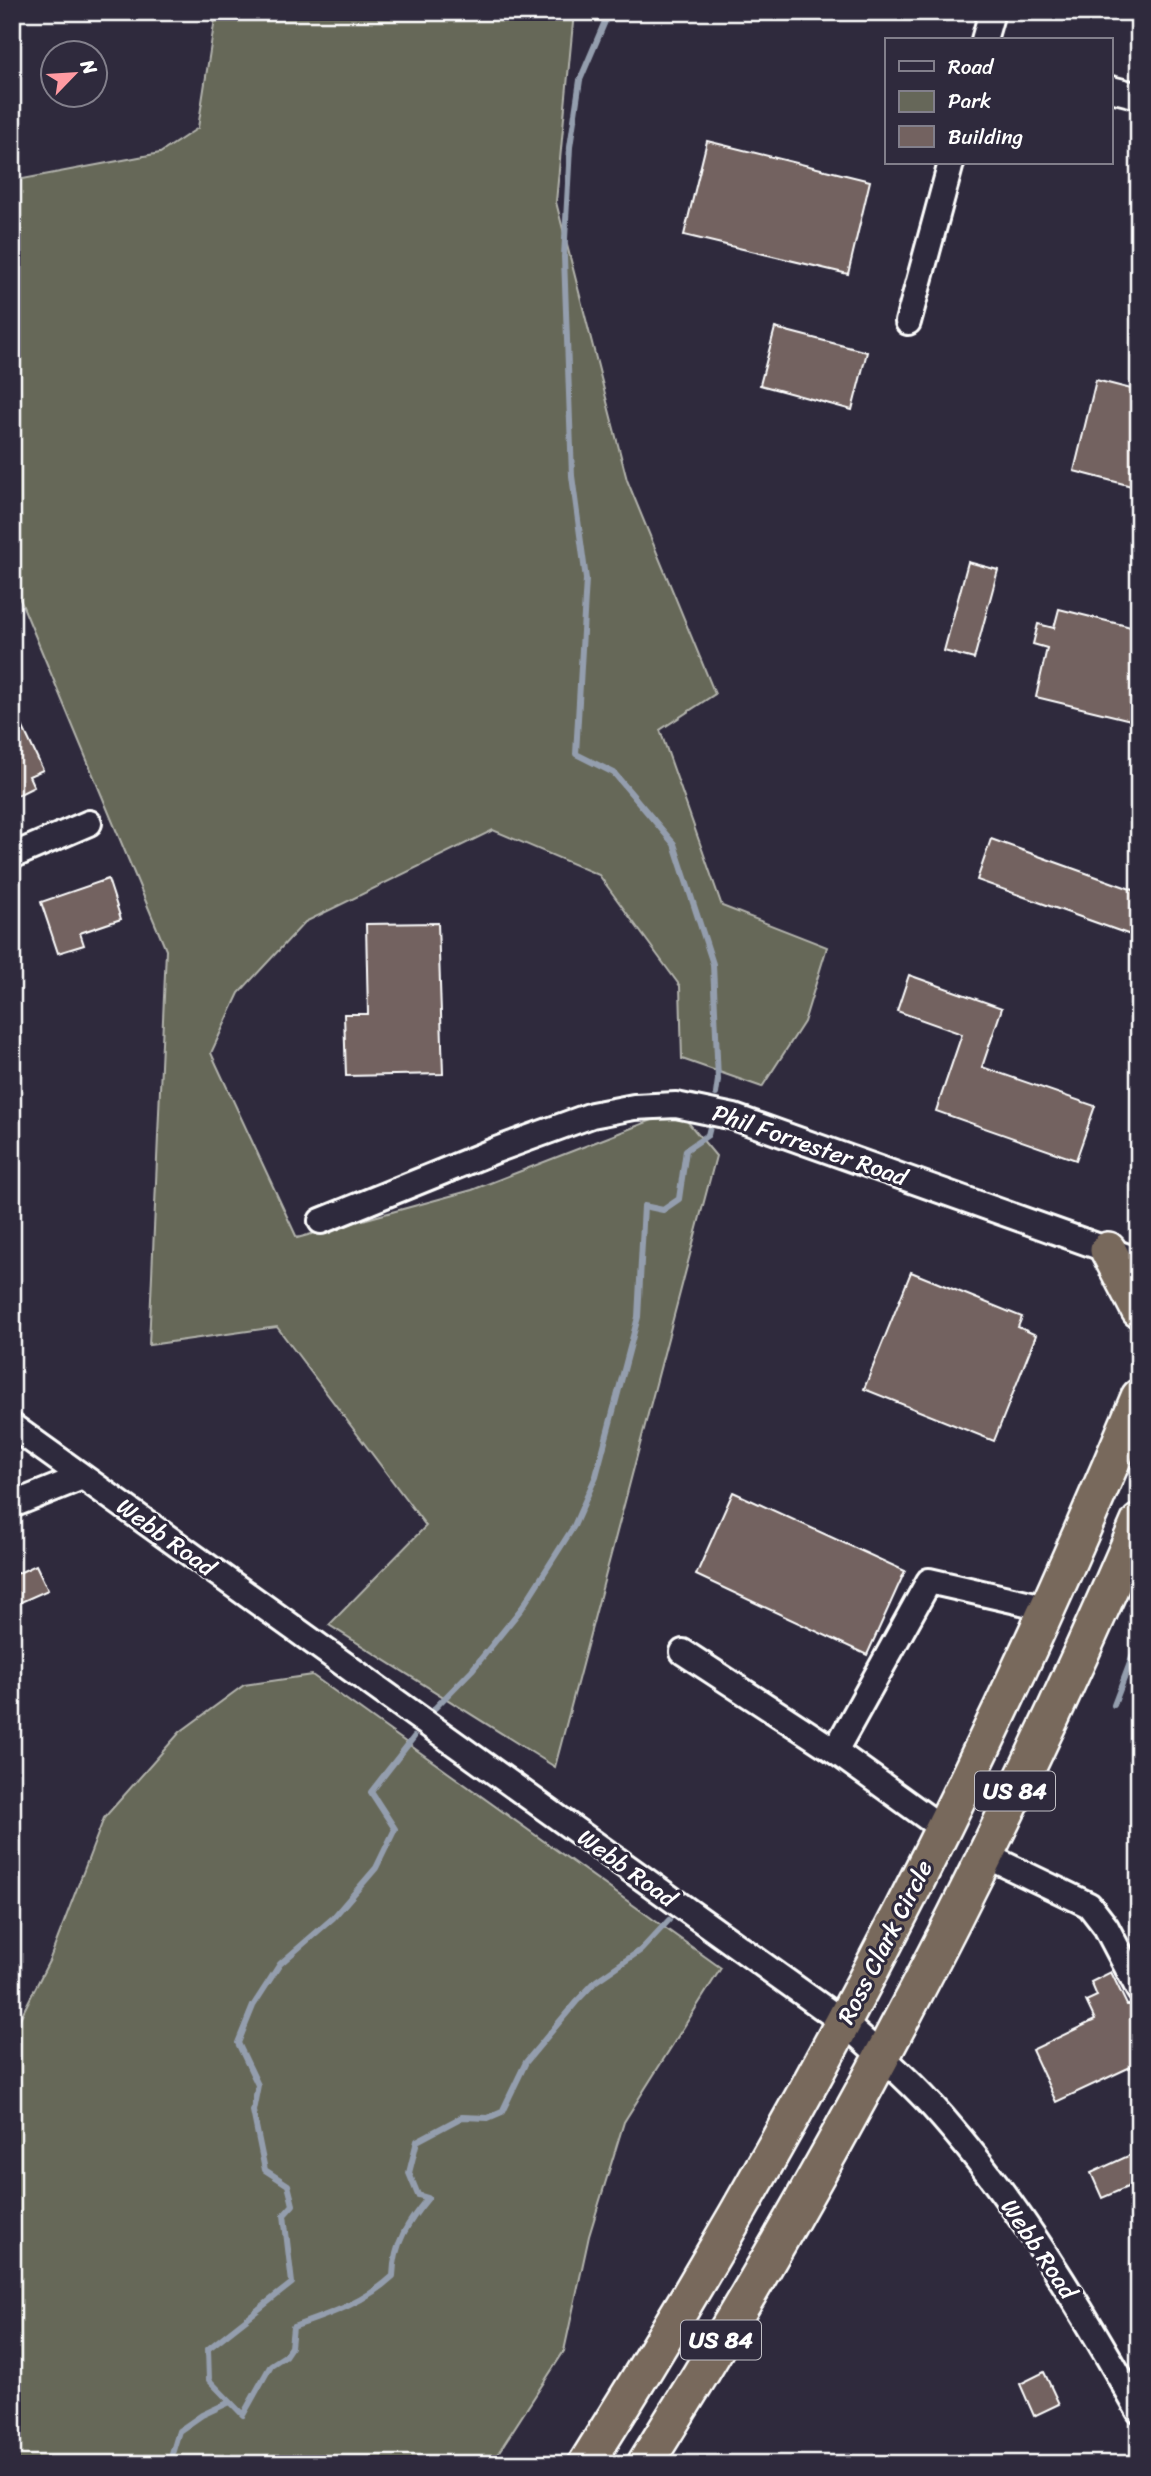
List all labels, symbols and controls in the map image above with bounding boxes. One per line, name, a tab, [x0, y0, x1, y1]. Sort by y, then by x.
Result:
north arrow	[38, 38, 108, 108]
legend	[885, 38, 1112, 164]
text: Road	[948, 48, 995, 86]
text: N	[71, 53, 107, 81]
text: Park	[948, 82, 991, 120]
text: Building	[948, 118, 1024, 156]
street label: Phil Forrester Road	[707, 1092, 915, 1198]
street label: Webb Road	[107, 1486, 226, 1588]
road number: US 84	[975, 1772, 1055, 1811]
street label: Webb Road	[568, 1817, 687, 1919]
street label: Ross Clark Circle	[825, 1852, 945, 2032]
street label: Webb Road	[990, 2190, 1089, 2309]
road number: US 84	[681, 2320, 761, 2360]

